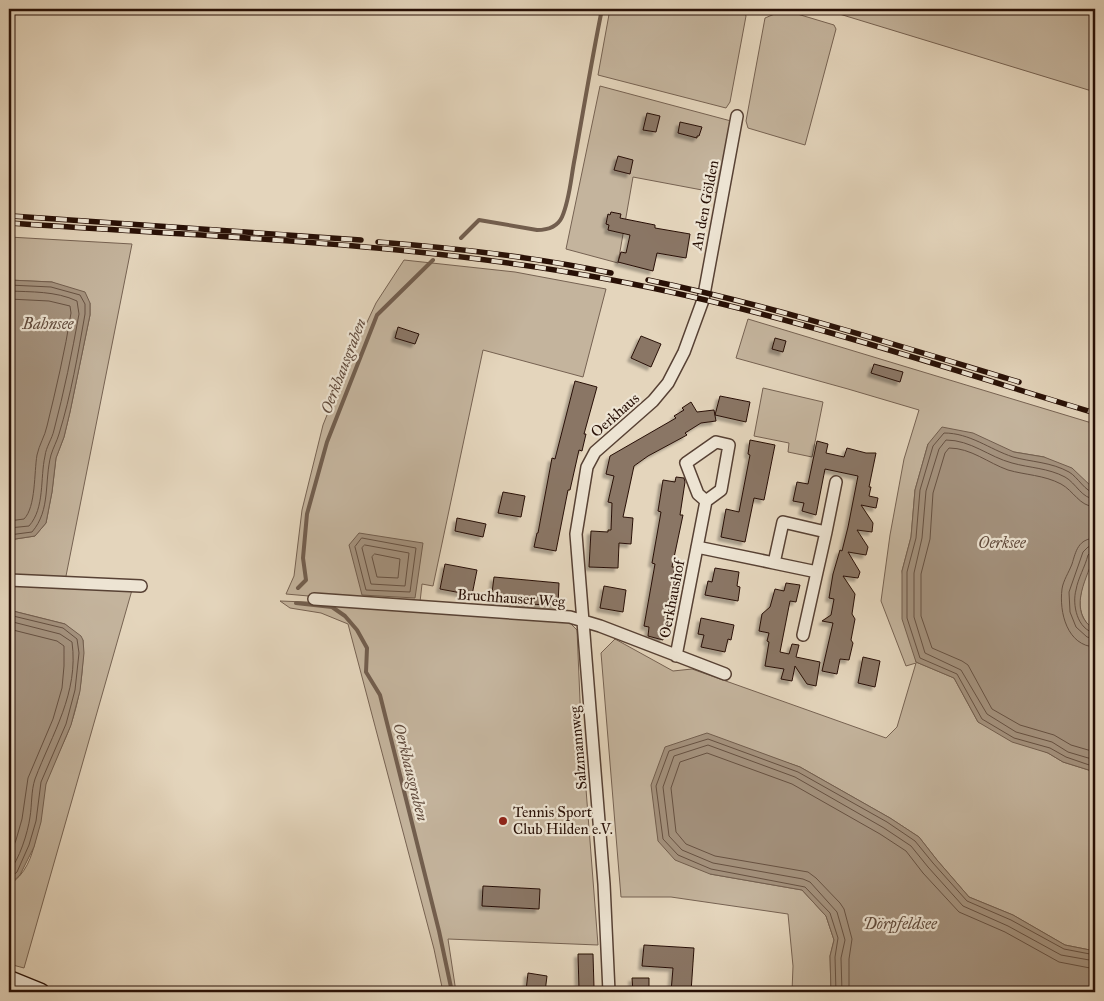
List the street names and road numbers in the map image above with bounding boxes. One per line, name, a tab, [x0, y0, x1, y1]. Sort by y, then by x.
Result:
street label: An den Gölden	[687, 159, 723, 252]
street label: Oerkhaus	[587, 389, 643, 441]
street label: Oerkhaushof	[656, 556, 689, 640]
street label: Bruchhauser Weg	[456, 585, 567, 611]
street label: Salzmannweg	[565, 704, 591, 791]

